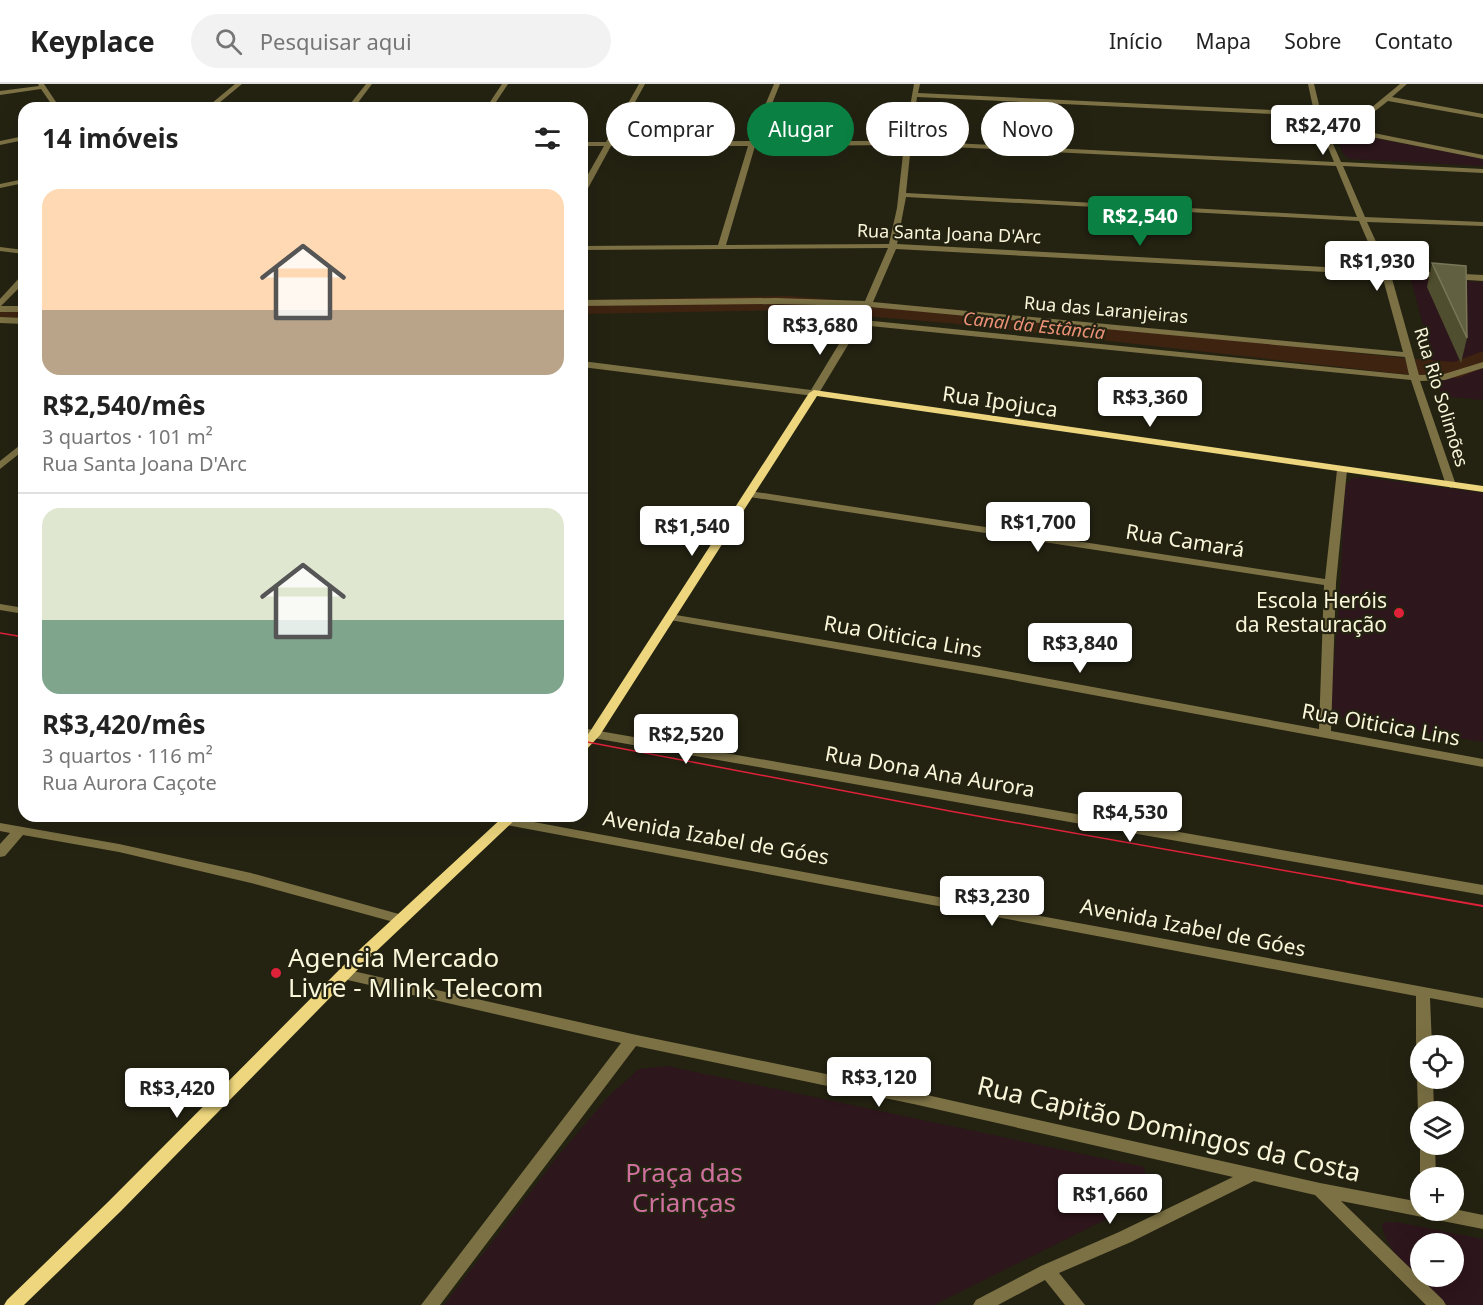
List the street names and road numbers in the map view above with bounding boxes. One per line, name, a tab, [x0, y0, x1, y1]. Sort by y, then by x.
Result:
street label: Rua Santa Joana D'Arc	[856, 218, 1042, 248]
street label: Rua das Laranjeiras	[1023, 290, 1189, 328]
street label: Rua Rio Solimões	[1409, 324, 1475, 470]
street label: Rua Ipojuca	[941, 379, 1060, 423]
street label: Rua Camará	[1124, 517, 1247, 563]
street label: Rua Oiticica Lins	[822, 608, 985, 664]
street label: Rua Oiticica Lins	[1300, 696, 1463, 752]
street label: Rua Dona Ana Aurora	[823, 739, 1037, 803]
street label: Avenida Izabel de Góes	[601, 803, 831, 871]
street label: Avenida Izabel de Góes	[1078, 891, 1308, 963]
street label: Rua Capitão Domingos da Costa	[974, 1066, 1364, 1190]

